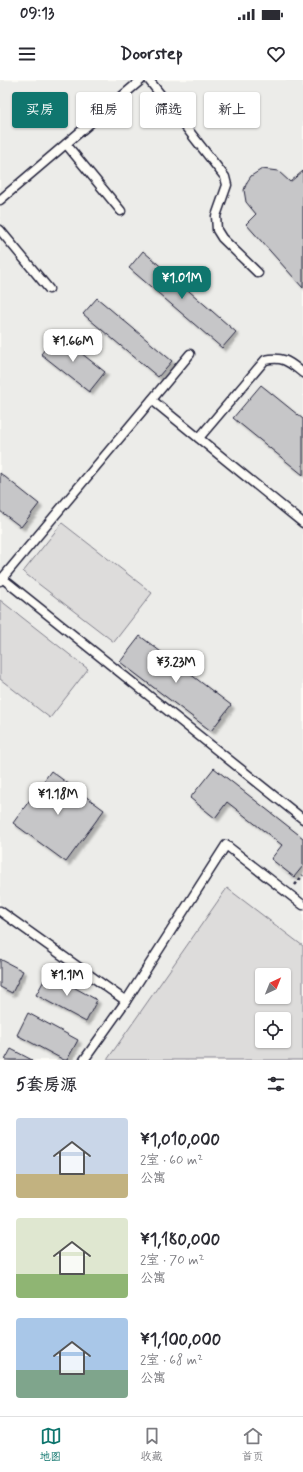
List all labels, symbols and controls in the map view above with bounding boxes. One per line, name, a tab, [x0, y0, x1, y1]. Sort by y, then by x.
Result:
text: 09:13	[20, 4, 54, 24]
text: Doorstep	[120, 42, 183, 66]
icon: menu	[16, 43, 38, 65]
icon: heart	[265, 43, 287, 65]
chip: 买房	[12, 92, 68, 128]
chip: 租房	[76, 92, 132, 128]
chip: 筛选	[140, 92, 196, 128]
chip: 新上	[204, 92, 260, 128]
pin: ¥1.01M	[149, 266, 215, 300]
text: ¥1.01M	[162, 270, 202, 287]
pin: ¥1.66M	[40, 329, 106, 363]
text: ¥1.66M	[52, 333, 94, 350]
pin: ¥3.23M	[143, 650, 209, 684]
text: ¥3.23M	[156, 654, 196, 671]
pin: ¥1.18M	[25, 782, 91, 816]
text: ¥1.18M	[38, 786, 78, 803]
pin: ¥1.1M	[39, 963, 95, 997]
text: ¥1.1M	[50, 967, 84, 984]
north arrow	[255, 968, 291, 1004]
map controls	[255, 968, 291, 1048]
button: locate	[255, 1012, 291, 1048]
icon: filters	[265, 1073, 287, 1095]
text: 5套房源	[16, 1074, 77, 1096]
text: ¥1,010,000	[140, 1129, 220, 1151]
icon: home	[48, 1134, 96, 1182]
text: 2室 · 60 m²	[140, 1152, 203, 1169]
text: 公寓	[140, 1170, 166, 1187]
text: ¥1,180,000	[140, 1229, 220, 1251]
icon: home	[48, 1234, 96, 1282]
text: 2室 · 70 m²	[140, 1252, 204, 1269]
text: 公寓	[140, 1270, 166, 1287]
text: ¥1,100,000	[140, 1329, 221, 1351]
icon: home	[48, 1334, 96, 1382]
text: 2室 · 68 m²	[140, 1352, 203, 1369]
text: 公寓	[140, 1370, 166, 1387]
tab: 地图	[40, 1425, 62, 1464]
tab: 收藏	[141, 1425, 163, 1464]
tab: 首页	[242, 1425, 264, 1464]

